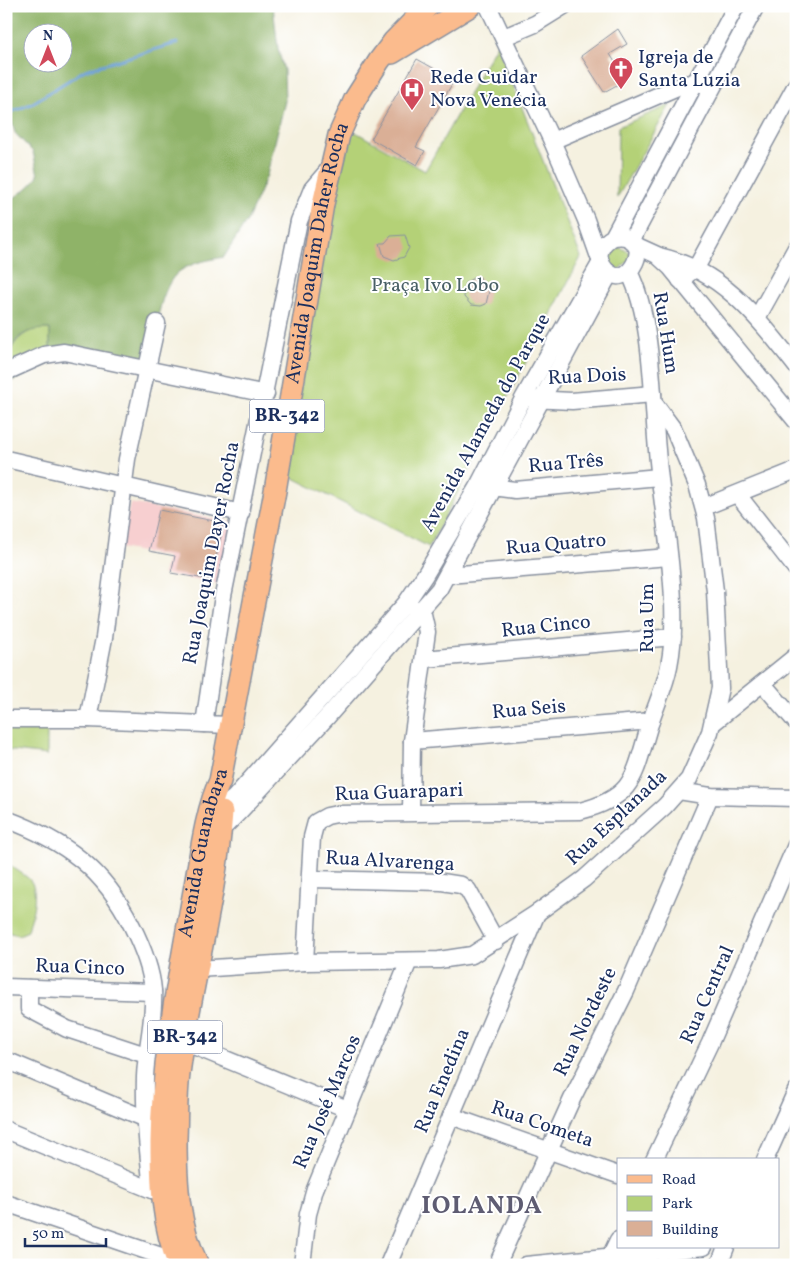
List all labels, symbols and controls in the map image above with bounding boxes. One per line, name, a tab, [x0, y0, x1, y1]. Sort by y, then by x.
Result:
north arrow	[22, 22, 72, 72]
text: N	[43, 27, 53, 46]
place label: Igreja de Santa Luzia	[638, 44, 740, 95]
church icon: Igreja de Santa Luzia	[608, 56, 634, 90]
place label: Rede Cuidar Nova Venécia	[430, 64, 547, 115]
hospital icon: Rede Cuidar Nova Venécia	[399, 77, 425, 111]
street label: Avenida Joaquim Daher Rocha	[279, 118, 357, 386]
park label: Praça Ivo Lobo	[371, 272, 499, 300]
street label: Rua Hum	[645, 290, 685, 376]
street label: Avenida Alameda do Parque	[414, 309, 558, 537]
street label: Rua Dois	[547, 361, 627, 393]
road number: BR-342	[250, 400, 324, 432]
street label: Rua Joaquim Dayer Rocha	[177, 439, 247, 667]
street label: Rua Três	[527, 447, 605, 481]
street label: Rua Quatro	[505, 527, 607, 563]
street label: Rua Um	[634, 583, 662, 653]
street label: Rua Cinco	[500, 608, 592, 646]
street label: Rua Seis	[491, 693, 567, 727]
street label: Rua Esplanada	[560, 763, 674, 873]
street label: Avenida Guanabara	[172, 766, 236, 940]
street label: Rua Guarapari	[334, 777, 464, 809]
street label: Rua Alvarenga	[325, 845, 455, 879]
street label: Rua Central	[674, 941, 742, 1049]
street label: Rua Cinco	[35, 952, 125, 984]
street label: Rua Nordeste	[547, 963, 625, 1081]
road number: BR-342	[148, 1020, 222, 1054]
street label: Rua Enedina	[408, 1024, 478, 1138]
street label: Rua José Marcos	[287, 1031, 369, 1173]
street label: Rua Cometa	[487, 1094, 597, 1156]
legend	[617, 1158, 780, 1248]
text: Road	[662, 1170, 696, 1191]
district label: IOLANDA	[421, 1189, 543, 1224]
text: Park	[662, 1194, 693, 1215]
scale bar	[25, 1216, 106, 1248]
text: Building	[662, 1220, 719, 1241]
text: 50 m	[32, 1224, 64, 1245]

